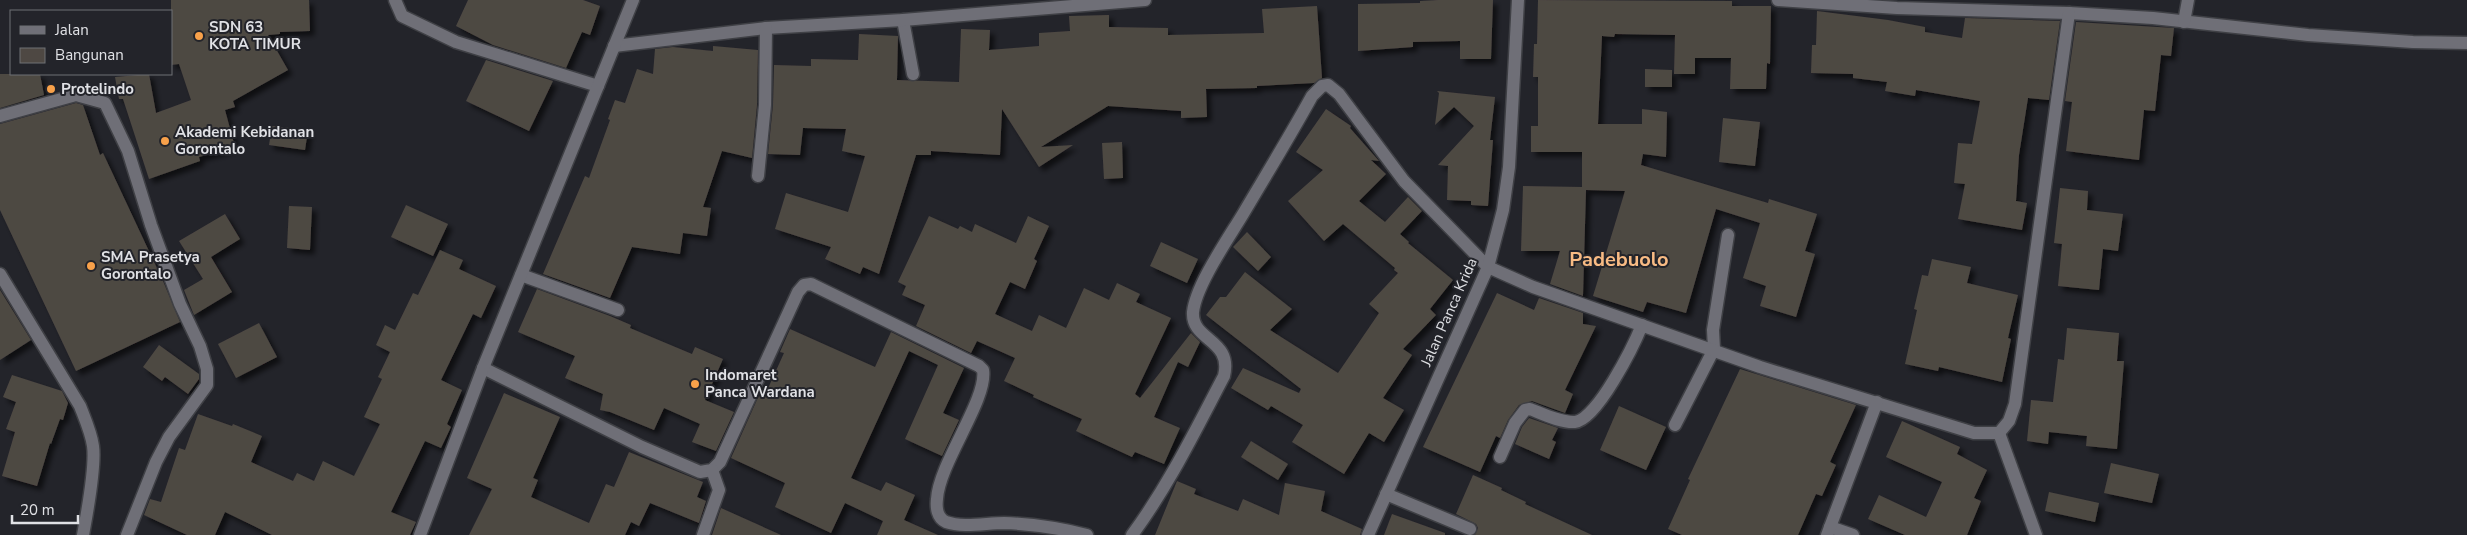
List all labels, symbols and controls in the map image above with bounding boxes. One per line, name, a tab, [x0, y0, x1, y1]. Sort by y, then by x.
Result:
legend	[10, 10, 172, 75]
place label: SDN 63 KOTA TIMUR	[209, 17, 302, 54]
text: Jalan	[54, 20, 89, 40]
marker: SDN 63 KOTA TIMUR	[193, 30, 205, 42]
text: Bangunan	[55, 45, 124, 65]
place label: Protelindo	[61, 79, 134, 99]
marker: Protelindo	[45, 83, 57, 95]
place label: Akademi Kebidanan Gorontalo	[175, 122, 314, 159]
marker: Akademi Kebidanan Gorontalo	[159, 135, 171, 147]
district label: Padebuolo	[1569, 246, 1669, 273]
place label: SMA Prasetya Gorontalo	[101, 247, 200, 284]
street label: Jalan Panca Krida	[1416, 255, 1482, 370]
marker: SMA Prasetya Gorontalo	[85, 260, 97, 272]
place label: Indomaret Panca Wardana	[705, 365, 815, 402]
marker: Indomaret Panca Wardana	[689, 378, 701, 390]
scale bar	[12, 492, 79, 524]
text: 20 m	[20, 500, 55, 520]

